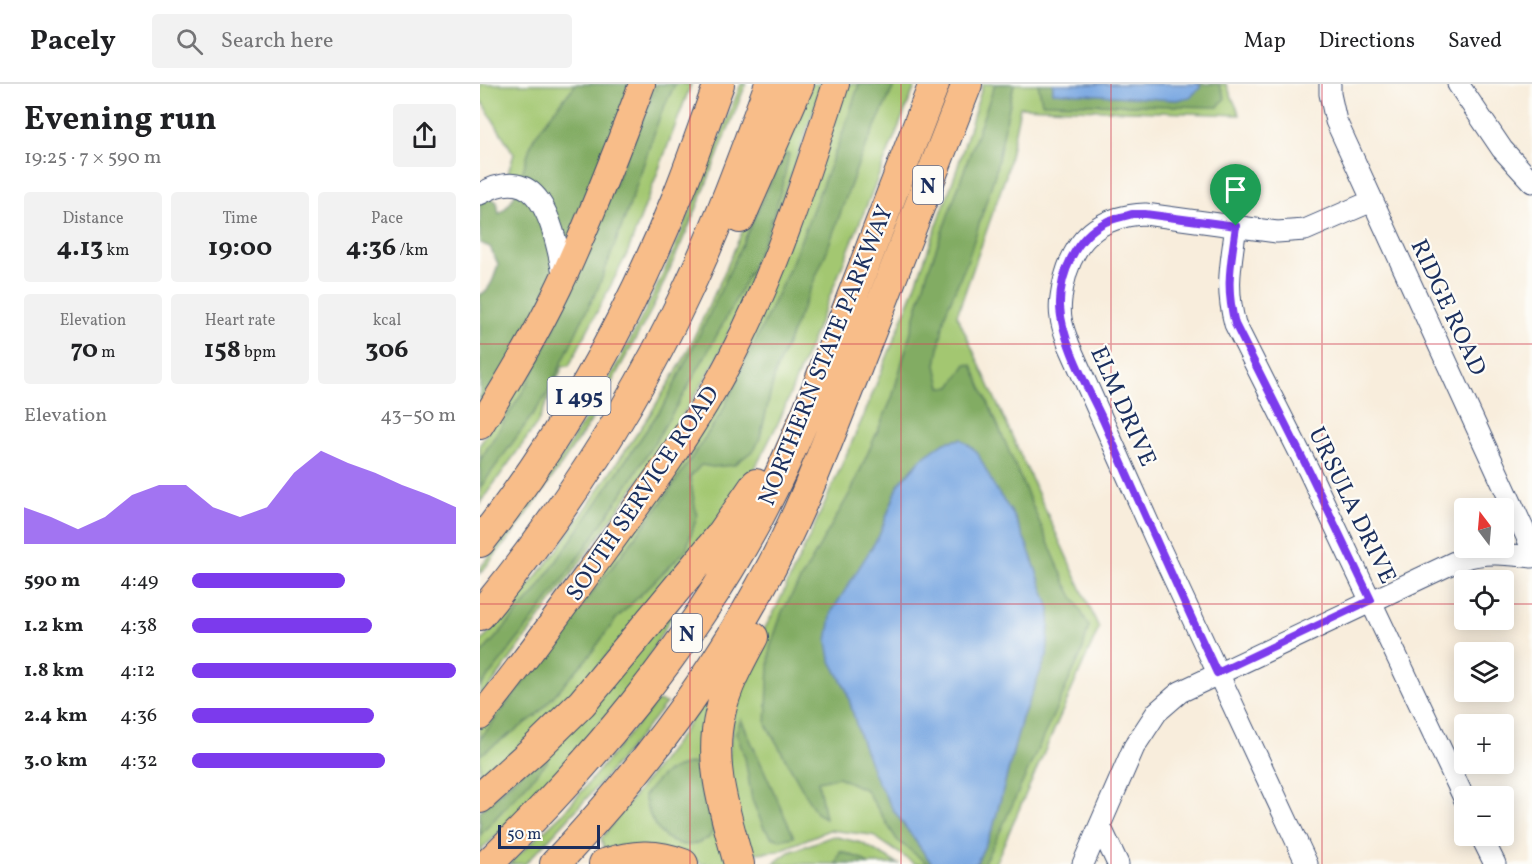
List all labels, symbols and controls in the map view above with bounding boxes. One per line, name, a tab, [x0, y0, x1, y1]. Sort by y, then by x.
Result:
search box	[152, 14, 572, 68]
text: Pacely	[30, 22, 116, 61]
icon: search	[173, 25, 206, 58]
text: Search here	[221, 26, 334, 57]
text: Map	[1244, 27, 1286, 56]
text: Directions	[1319, 27, 1415, 56]
text: Saved	[1448, 27, 1502, 56]
text: Evening run	[24, 98, 217, 144]
button: share	[393, 104, 456, 167]
text: 19:25 · 7 × 590 m	[24, 144, 162, 172]
pin	[1210, 164, 1261, 226]
road number: N	[913, 166, 943, 204]
icon: arrive	[1219, 173, 1252, 206]
street label: NORTHERN STATE PARKWAY	[751, 200, 903, 511]
text: Distance	[62, 208, 124, 230]
text: Time	[222, 208, 258, 230]
text: Pace	[371, 208, 403, 230]
text: 4.13	[57, 230, 103, 266]
text: 19:00	[208, 230, 272, 266]
text: 4:36	[346, 230, 396, 266]
street label: RIDGE ROAD	[1401, 234, 1494, 382]
text: km	[103, 240, 129, 262]
text: /km	[396, 240, 428, 262]
text: Elevation	[60, 310, 126, 332]
text: Heart rate	[205, 310, 275, 332]
text: kcal	[373, 310, 401, 332]
text: 70	[71, 332, 98, 368]
text: 158	[204, 332, 241, 368]
text: 306	[365, 332, 409, 368]
street label: ELM DRIVE	[1081, 341, 1164, 472]
text: m	[98, 342, 115, 364]
text: bpm	[241, 342, 276, 364]
road number: I 495	[548, 377, 610, 415]
street label: SOUTH SERVICE ROAD	[559, 380, 729, 609]
text: Elevation	[24, 402, 107, 430]
text: 43–50 m	[380, 402, 456, 430]
street label: URSULA DRIVE	[1299, 422, 1404, 590]
north arrow	[1454, 498, 1514, 558]
map controls	[1454, 498, 1514, 846]
text: 590 m	[24, 567, 80, 595]
text: 4:49	[120, 567, 158, 595]
button: locate	[1454, 570, 1514, 630]
text: 1.2 km	[24, 612, 84, 640]
text: 4:38	[120, 612, 157, 640]
road number: N	[672, 614, 702, 652]
button: layers	[1454, 642, 1514, 702]
text: 1.8 km	[24, 657, 84, 685]
text: 4:12	[120, 657, 155, 685]
text: 2.4 km	[24, 702, 88, 730]
text: 4:36	[120, 702, 157, 730]
button: +	[1454, 714, 1514, 774]
text: 3.0 km	[24, 747, 88, 775]
text: 4:32	[120, 747, 158, 775]
button: −	[1454, 786, 1514, 846]
scale bar	[498, 822, 600, 850]
text: 50 m	[507, 824, 541, 846]

